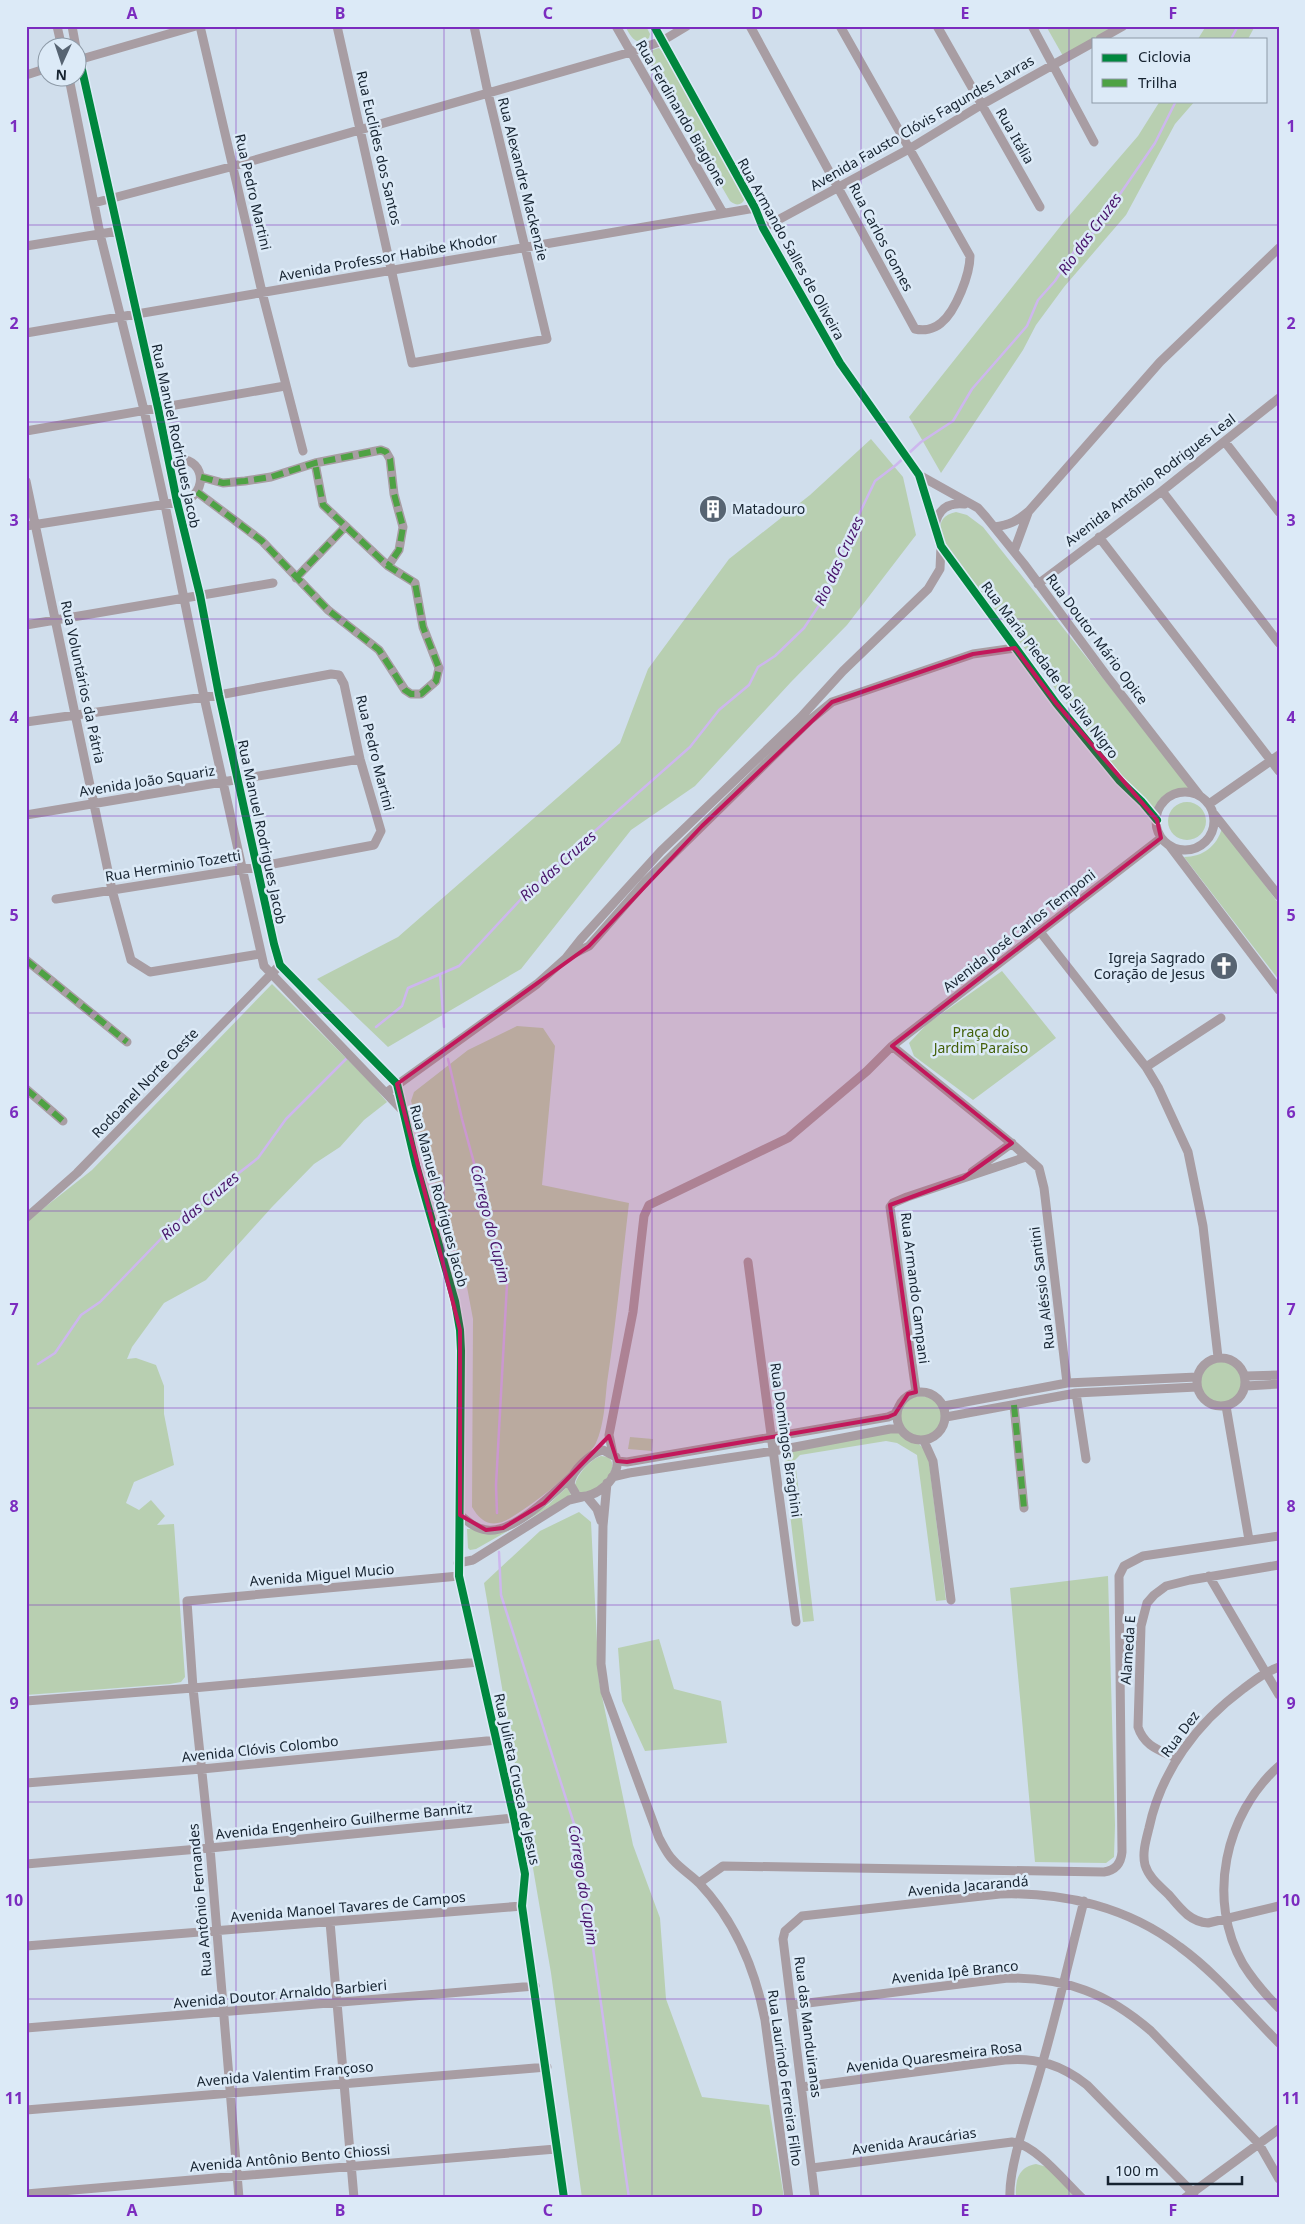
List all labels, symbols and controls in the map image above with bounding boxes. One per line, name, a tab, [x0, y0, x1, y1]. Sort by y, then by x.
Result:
text: A	[126, 2, 138, 24]
text: B	[335, 2, 345, 24]
text: C	[543, 2, 553, 24]
text: D	[751, 2, 763, 24]
text: E	[961, 2, 970, 24]
text: F	[1169, 2, 1177, 24]
street label: Rua Ferdinando Biagione	[632, 36, 731, 189]
north arrow	[38, 38, 88, 88]
legend	[1092, 38, 1268, 102]
text: Ciclovia	[1138, 46, 1191, 66]
street label: Avenida Fausto Clóvis Fagundes Lavras	[806, 50, 1038, 195]
text: N	[55, 66, 67, 85]
street label: Rua Euclides dos Santos	[352, 69, 407, 227]
text: Trilha	[1138, 72, 1177, 92]
street label: Rua Alexandre Mackenzie	[494, 95, 553, 263]
street label: Rua Itália	[992, 104, 1039, 167]
text: 1	[9, 115, 19, 137]
text: 1	[1286, 115, 1296, 137]
street label: Rua Pedro Martini	[231, 132, 276, 252]
street label: Rua Armando Salles de Oliveira	[733, 154, 849, 343]
street label: Rua Carlos Gomes	[845, 179, 918, 295]
water label: Rio das Cruzes	[1053, 188, 1126, 278]
street label: Avenida Professor Habibe Khodor	[277, 228, 499, 285]
text: 2	[9, 312, 19, 334]
text: 2	[1286, 312, 1296, 334]
street label: Rua Manuel Rodrigues Jacob	[148, 342, 205, 530]
street label: Avenida Antônio Rodrigues Leal	[1060, 409, 1239, 550]
building icon: Matadouro	[698, 494, 728, 524]
place label: Matadouro	[732, 499, 805, 518]
text: 3	[9, 509, 19, 531]
text: 3	[1286, 509, 1296, 531]
water label: Rio das Cruzes	[809, 512, 868, 609]
street label: Rua Doutor Mário Opice	[1042, 569, 1153, 708]
street label: Rua Maria Piedade da Silva Nigro	[977, 577, 1123, 762]
street label: Rua Voluntários da Pátria	[57, 599, 110, 765]
street label: Rua Pedro Martini	[352, 693, 399, 813]
text: 4	[9, 706, 19, 728]
text: 4	[1286, 706, 1296, 728]
street label: Rua Manuel Rodrigues Jacob	[234, 738, 291, 926]
street label: Avenida João Squariz	[78, 760, 217, 801]
water label: Rio das Cruzes	[515, 825, 600, 905]
street label: Rua Herminio Tozetti	[104, 845, 242, 886]
street label: Avenida José Carlos Temponi	[938, 865, 1099, 996]
text: 5	[9, 904, 19, 926]
text: 5	[1286, 904, 1296, 926]
place label: Igreja Sagrado Coração de Jesus	[1094, 948, 1205, 983]
church icon: Igreja Sagrado Coração de Jesus	[1209, 951, 1239, 981]
park label: Praça do Jardim Paraíso	[932, 1022, 1028, 1057]
street label: Rodoanel Norte Oeste	[87, 1024, 202, 1142]
text: 6	[9, 1101, 19, 1123]
text: 6	[1286, 1101, 1296, 1123]
street label: Rua Manuel Rodrigues Jacob	[406, 1103, 473, 1289]
water label: Córrego do Cupim	[467, 1162, 515, 1285]
water label: Rio das Cruzes	[156, 1166, 243, 1244]
street label: Rua Armando Campani	[897, 1211, 934, 1365]
street label: Rua Aléssio Santini	[1025, 1226, 1058, 1351]
text: 7	[9, 1298, 19, 1320]
text: 7	[1286, 1298, 1296, 1320]
street label: Rua Domingos Braghini	[766, 1361, 807, 1518]
text: 8	[9, 1495, 19, 1517]
text: 8	[1286, 1495, 1296, 1517]
street label: Avenida Miguel Mucio	[249, 1559, 395, 1590]
street label: Alameda E	[1116, 1615, 1139, 1685]
street label: Rua Julieta Crusca de Jesus	[490, 1691, 545, 1867]
text: 9	[9, 1692, 19, 1714]
text: 9	[1286, 1692, 1296, 1714]
street label: Rua Dez	[1156, 1706, 1204, 1761]
street label: Avenida Clóvis Colombo	[181, 1731, 339, 1766]
street label: Avenida Engenheiro Guilherme Bannitz	[215, 1798, 474, 1843]
street label: Rua Antônio Fernandes	[183, 1822, 216, 1977]
water label: Córrego do Cupim	[565, 1823, 603, 1946]
street label: Avenida Jacarandá	[907, 1871, 1029, 1900]
street label: Avenida Manoel Tavares de Campos	[230, 1887, 467, 1926]
text: 10	[5, 1889, 23, 1911]
text: 10	[1282, 1889, 1300, 1911]
street label: Rua das Manduiranas	[790, 1955, 827, 2099]
street label: Avenida Ipê Branco	[891, 1955, 1019, 1988]
street label: Avenida Doutor Arnaldo Barbieri	[172, 1975, 388, 2012]
street label: Rua Laurindo Ferreira Filho	[764, 1988, 807, 2167]
street label: Avenida Quaresmeira Rosa	[845, 2036, 1023, 2077]
street label: Avenida Valentim Françoso	[196, 2056, 374, 2091]
text: 11	[5, 2087, 23, 2109]
text: 11	[1282, 2087, 1300, 2109]
street label: Avenida Araucárias	[850, 2122, 978, 2159]
street label: Avenida Antônio Bento Chiossi	[189, 2139, 391, 2176]
scale bar	[1108, 2154, 1241, 2186]
text: 100 m	[1115, 2160, 1159, 2180]
text: A	[126, 2199, 138, 2221]
text: B	[335, 2199, 345, 2221]
text: C	[543, 2199, 553, 2221]
text: D	[751, 2199, 763, 2221]
text: E	[961, 2199, 970, 2221]
text: F	[1169, 2199, 1177, 2221]

